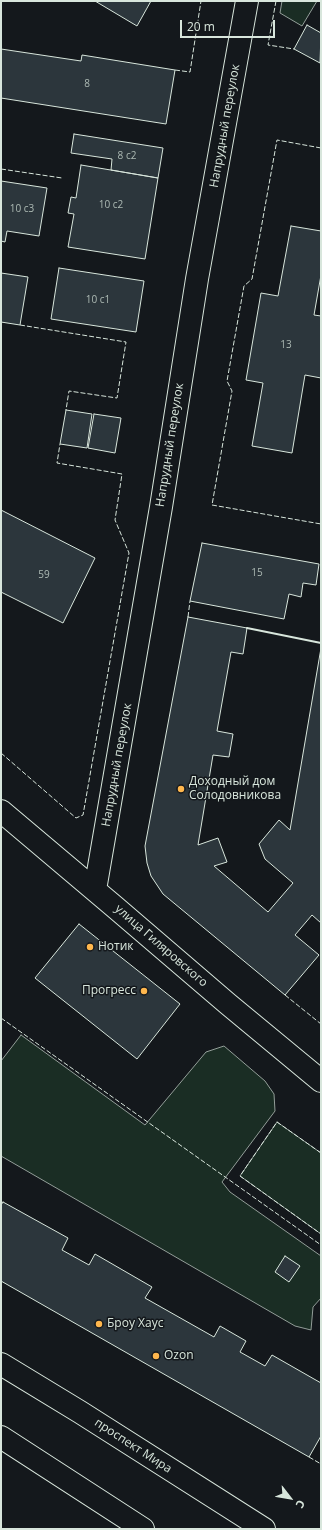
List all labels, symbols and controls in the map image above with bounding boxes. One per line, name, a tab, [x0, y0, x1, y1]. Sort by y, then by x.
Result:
scale bar	[182, 12, 277, 38]
text: 20 m	[187, 18, 215, 35]
street label: Напрудный переулок	[207, 63, 243, 189]
house number: 8	[84, 78, 90, 90]
house number: 8 с2	[118, 150, 136, 162]
house number: 10 с2	[99, 199, 123, 211]
house number: 10 с3	[10, 203, 34, 215]
house number: 10 с1	[86, 294, 110, 306]
house number: 13	[280, 339, 292, 351]
street label: Напрудный переулок	[153, 382, 187, 508]
house number: 15	[251, 567, 263, 579]
house number: 59	[38, 569, 50, 581]
street label: Напрудный переулок	[99, 702, 135, 828]
place label: Доходный дом Солодовникова	[189, 775, 281, 803]
marker: Доходный дом Солодовникова	[176, 784, 186, 794]
street label: улица Гиляровского	[112, 902, 210, 990]
place label: Нотик	[98, 940, 134, 954]
marker: Нотик	[85, 942, 95, 952]
place label: Прогресс	[82, 984, 136, 998]
marker: Прогресс	[139, 986, 149, 996]
place label: Броу Хаус	[107, 1317, 163, 1331]
marker: Броу Хаус	[94, 1319, 104, 1329]
place label: Ozon	[164, 1349, 194, 1363]
marker: Ozon	[151, 1351, 161, 1361]
street label: проспект Мира	[92, 1416, 174, 1476]
north arrow	[270, 1478, 310, 1518]
text: С	[292, 1498, 309, 1511]

